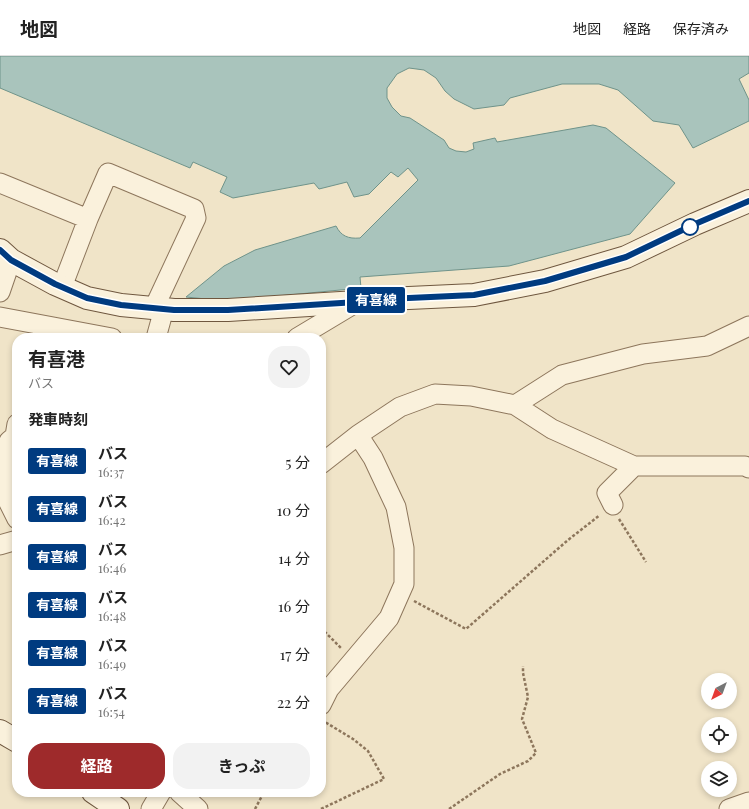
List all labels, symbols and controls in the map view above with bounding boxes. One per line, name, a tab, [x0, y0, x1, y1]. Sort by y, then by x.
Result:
text: 地図	[20, 15, 58, 41]
text: 地図	[573, 19, 601, 38]
text: 経路	[623, 19, 651, 38]
text: 保存済み	[673, 19, 729, 38]
unlabelled marker	[681, 218, 699, 236]
line badge: 有喜線	[353, 287, 399, 313]
text: 有喜線	[355, 290, 397, 309]
text: 有喜港	[28, 345, 85, 371]
button: heart	[268, 346, 310, 388]
text: バス	[28, 374, 54, 391]
text: 発車時刻	[28, 409, 88, 429]
text: バス	[98, 443, 128, 463]
text: 有喜線	[36, 451, 78, 470]
text: 5 分	[285, 452, 310, 472]
text: 16:37	[98, 463, 124, 480]
text: バス	[98, 491, 128, 511]
text: 有喜線	[36, 499, 78, 518]
text: 10 分	[277, 500, 310, 520]
text: 16:42	[98, 511, 126, 528]
text: バス	[98, 539, 128, 559]
text: 有喜線	[36, 547, 78, 566]
text: 14 分	[278, 548, 310, 568]
text: 16:46	[98, 559, 126, 576]
text: バス	[98, 587, 128, 607]
text: 有喜線	[36, 595, 78, 614]
text: 16 分	[278, 596, 310, 616]
text: 16:48	[98, 607, 126, 624]
text: バス	[98, 635, 128, 655]
text: 有喜線	[36, 643, 78, 662]
text: 17 分	[280, 644, 310, 664]
text: 16:49	[98, 655, 126, 672]
north arrow	[701, 673, 737, 709]
map controls	[701, 673, 737, 797]
text: バス	[98, 683, 128, 703]
text: 有喜線	[36, 691, 78, 710]
text: 22 分	[277, 692, 310, 712]
text: 16:54	[98, 703, 125, 720]
button: locate	[701, 717, 737, 753]
button: 経路	[28, 743, 165, 789]
button: きっぷ	[173, 743, 310, 789]
button: layers	[701, 761, 737, 797]

